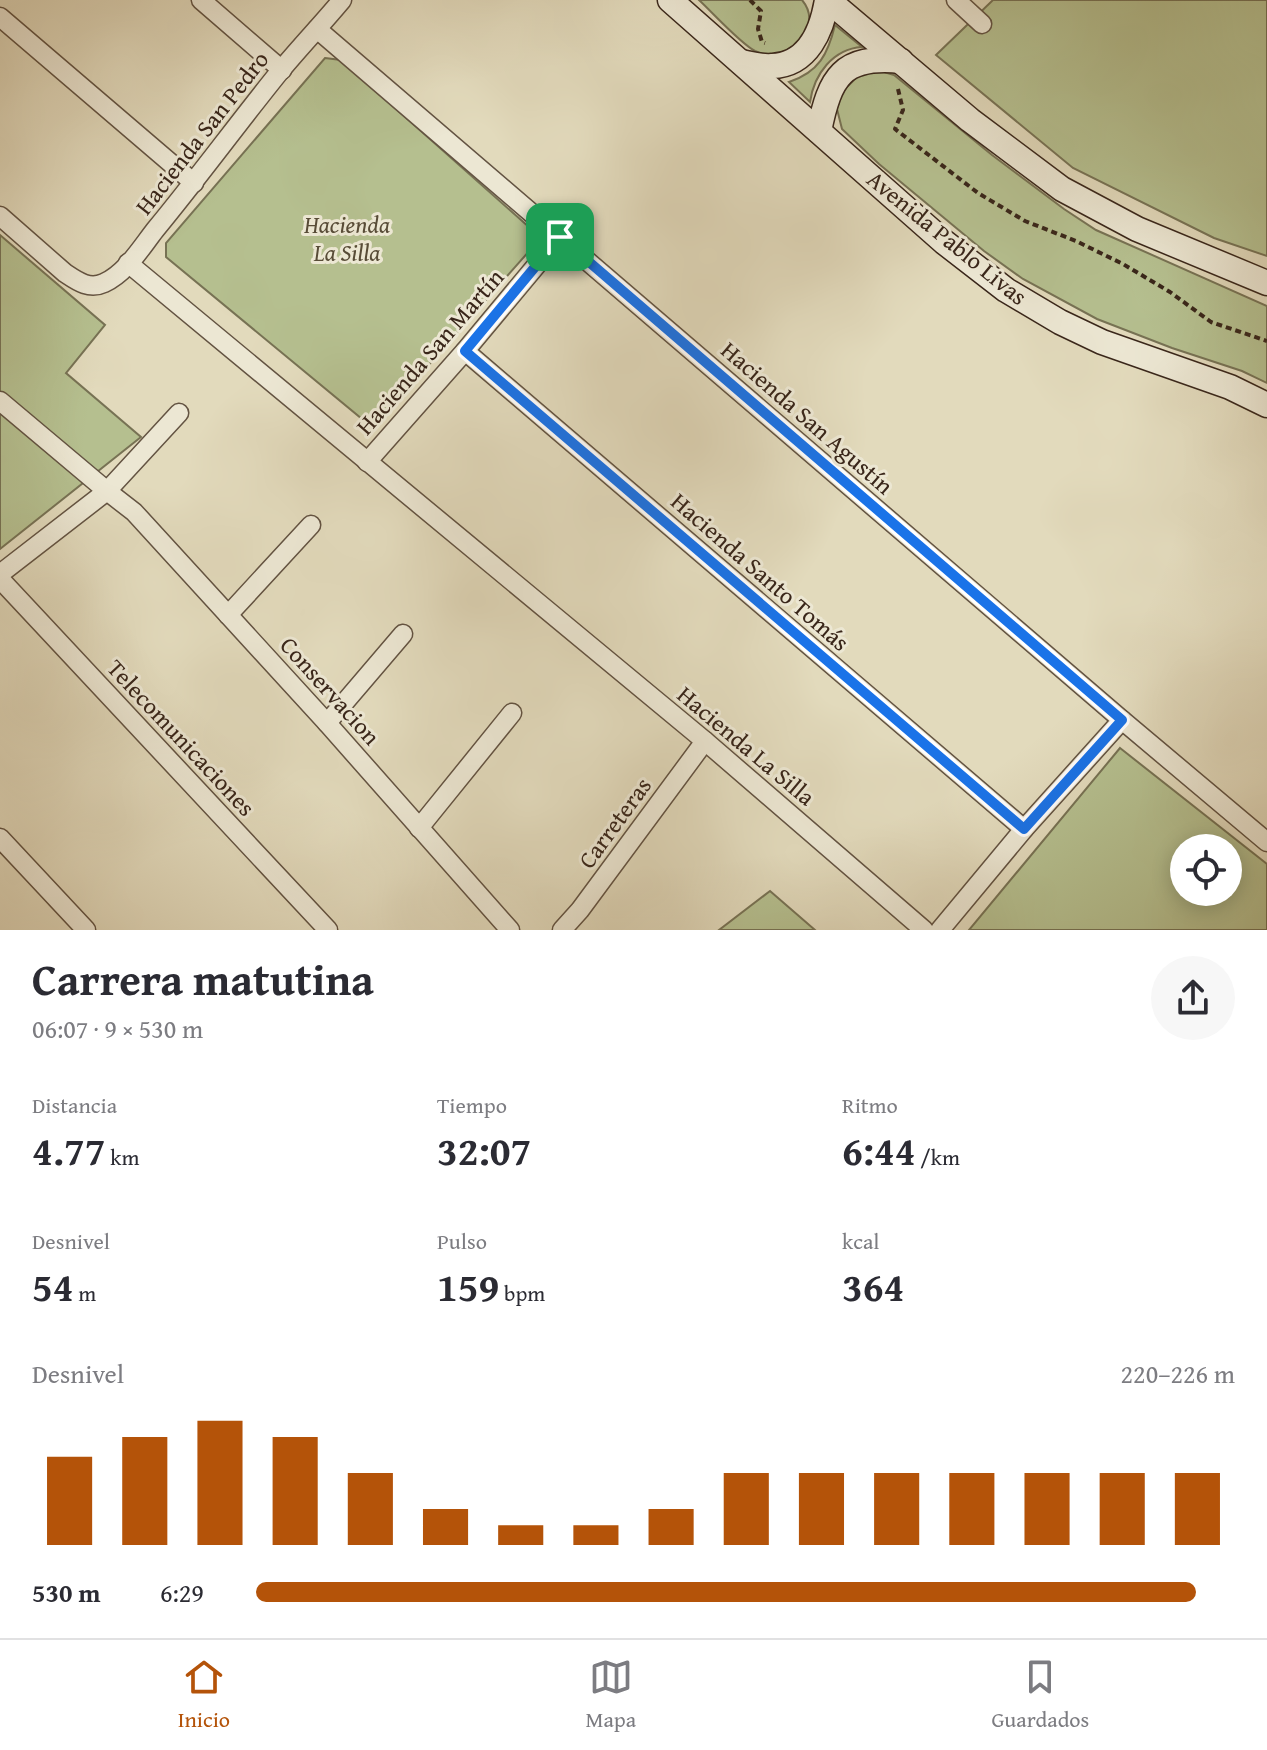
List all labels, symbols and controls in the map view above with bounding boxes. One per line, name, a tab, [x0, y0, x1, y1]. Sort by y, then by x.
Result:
street label: Hacienda San Pedro	[126, 43, 277, 222]
street label: Avenida Pablo Livas	[860, 162, 1035, 313]
pin	[526, 203, 594, 271]
park label: Hacienda La Silla	[303, 207, 390, 270]
icon: arrive	[538, 215, 582, 259]
street label: Hacienda San Martín	[347, 260, 512, 442]
street label: Hacienda San Agustín	[713, 333, 902, 503]
street label: Hacienda Santo Tomás	[663, 484, 857, 659]
street label: Conservacion	[272, 629, 389, 753]
street label: Telecomunicaciones	[99, 651, 264, 824]
street label: Hacienda La Silla	[670, 677, 823, 814]
street label: Carreteras	[569, 770, 660, 876]
map controls	[1170, 834, 1242, 906]
button: locate	[1170, 834, 1242, 906]
text: Carrera matutina	[32, 947, 374, 1011]
button: share	[1151, 956, 1235, 1040]
text: 06:07 · 9 × 530 m	[32, 1009, 203, 1048]
text: Distancia	[32, 1089, 117, 1121]
text: Tiempo	[437, 1089, 507, 1121]
text: Ritmo	[842, 1089, 898, 1121]
text: 4.77	[32, 1121, 105, 1180]
text: 32:07	[437, 1121, 531, 1180]
text: 6:44	[842, 1121, 915, 1180]
text: km	[105, 1141, 139, 1173]
text: /km	[915, 1141, 960, 1173]
text: Desnivel	[32, 1225, 110, 1257]
text: Pulso	[437, 1225, 487, 1257]
text: kcal	[842, 1225, 880, 1257]
text: 54	[32, 1257, 73, 1316]
text: 159	[437, 1257, 499, 1316]
text: 364	[842, 1257, 904, 1316]
text: m	[73, 1277, 96, 1309]
text: bpm	[499, 1277, 545, 1309]
text: Desnivel	[32, 1354, 124, 1393]
text: 220–226 m	[1121, 1354, 1235, 1393]
text: 530 m	[32, 1573, 100, 1612]
text: 6:29	[160, 1573, 204, 1612]
tab: Inicio	[178, 1655, 230, 1735]
tab: Mapa	[585, 1655, 636, 1735]
tab: Guardados	[991, 1655, 1089, 1735]

